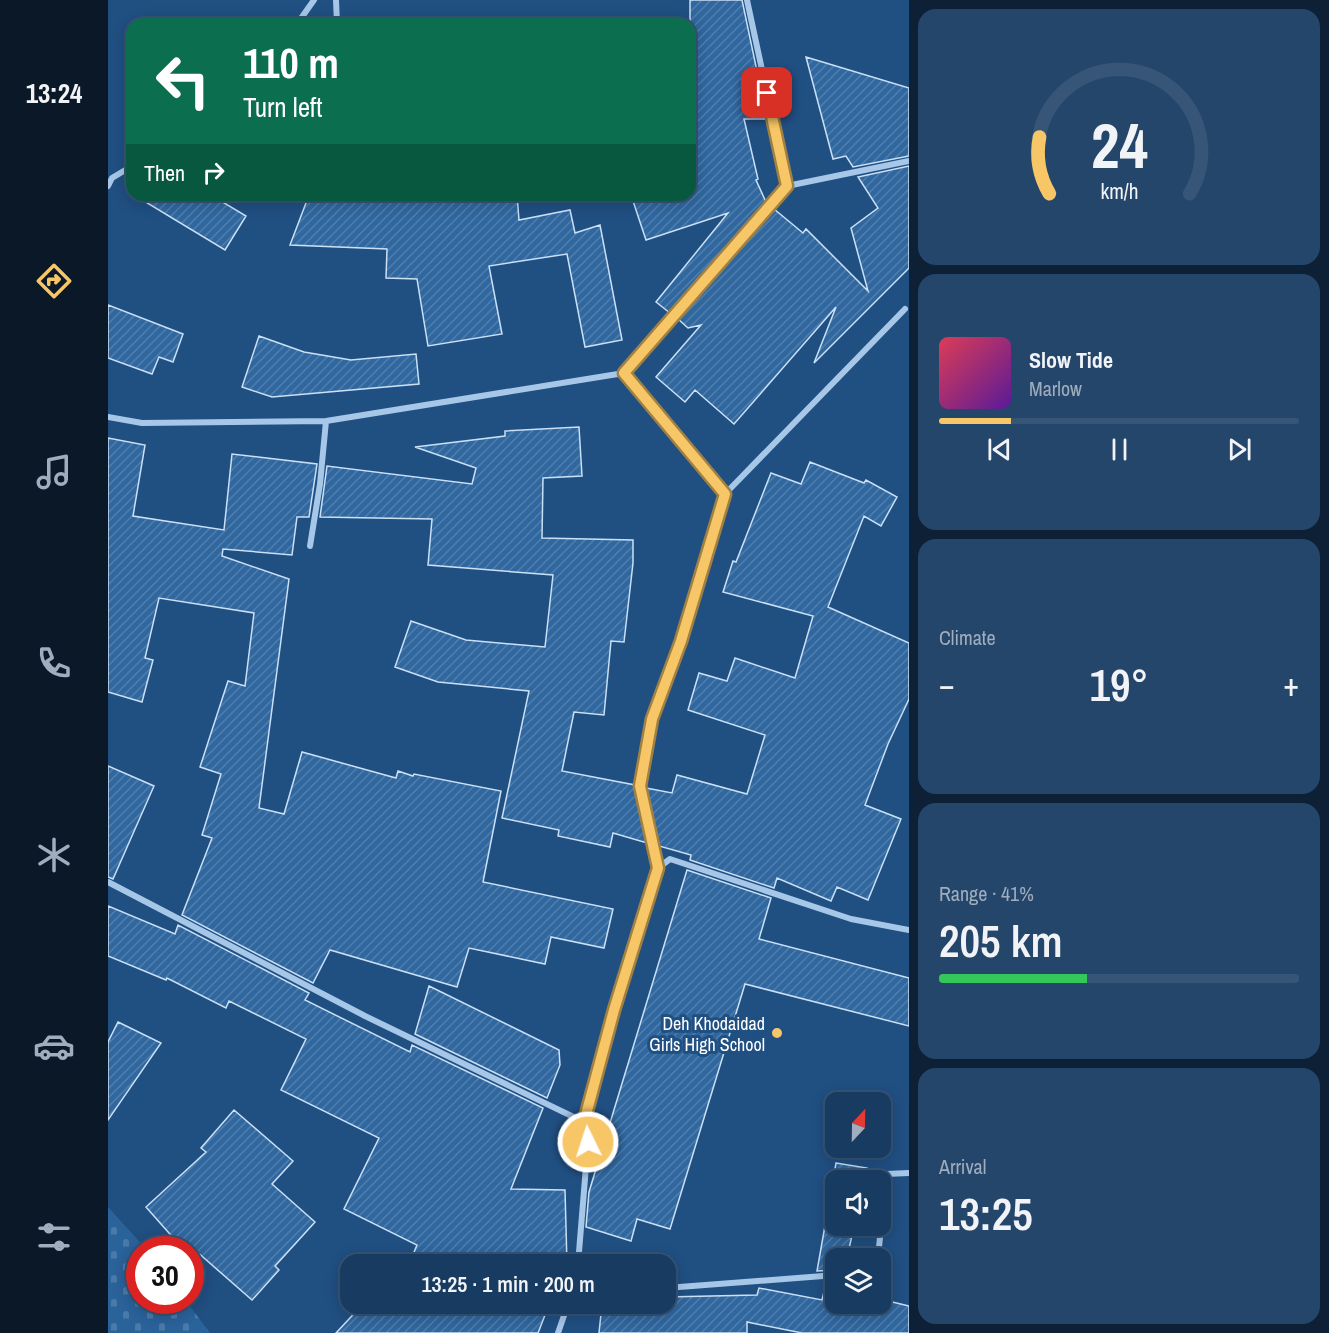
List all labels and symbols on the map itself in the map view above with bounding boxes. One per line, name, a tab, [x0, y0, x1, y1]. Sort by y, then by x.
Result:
pin	[741, 67, 792, 118]
place label: Deh Khodaidad Girls High School	[649, 1011, 765, 1057]
marker: Deh Khodaidad Girls High School	[770, 1026, 784, 1040]
north arrow	[825, 1092, 891, 1158]
position arrow	[556, 1110, 620, 1174]
speed limit sign: 30	[126, 1236, 204, 1314]

